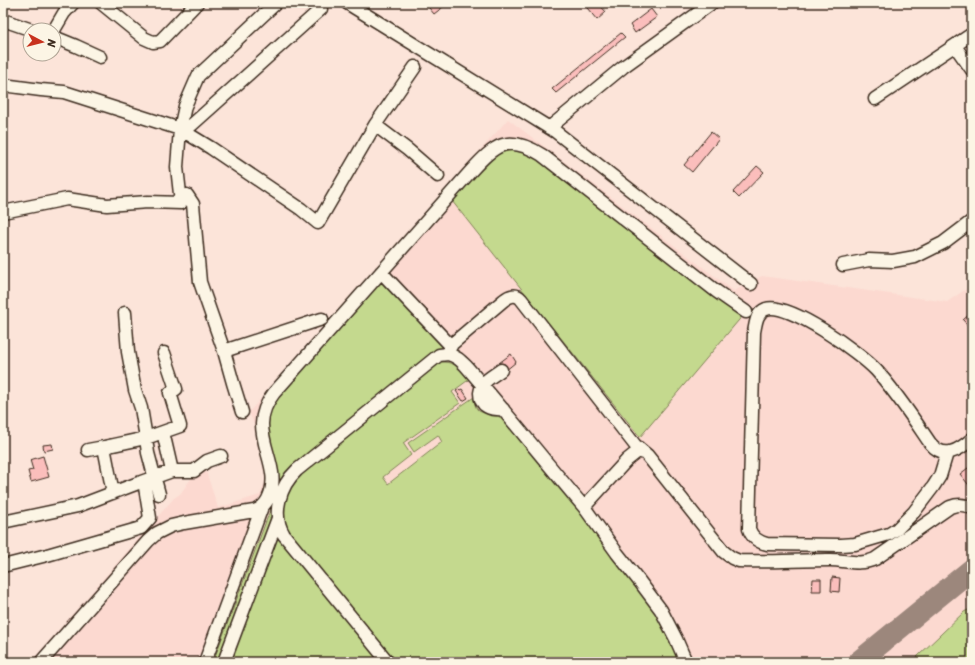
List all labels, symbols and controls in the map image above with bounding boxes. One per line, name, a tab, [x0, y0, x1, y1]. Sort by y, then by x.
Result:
north arrow	[22, 22, 62, 62]
text: N	[41, 37, 61, 48]

